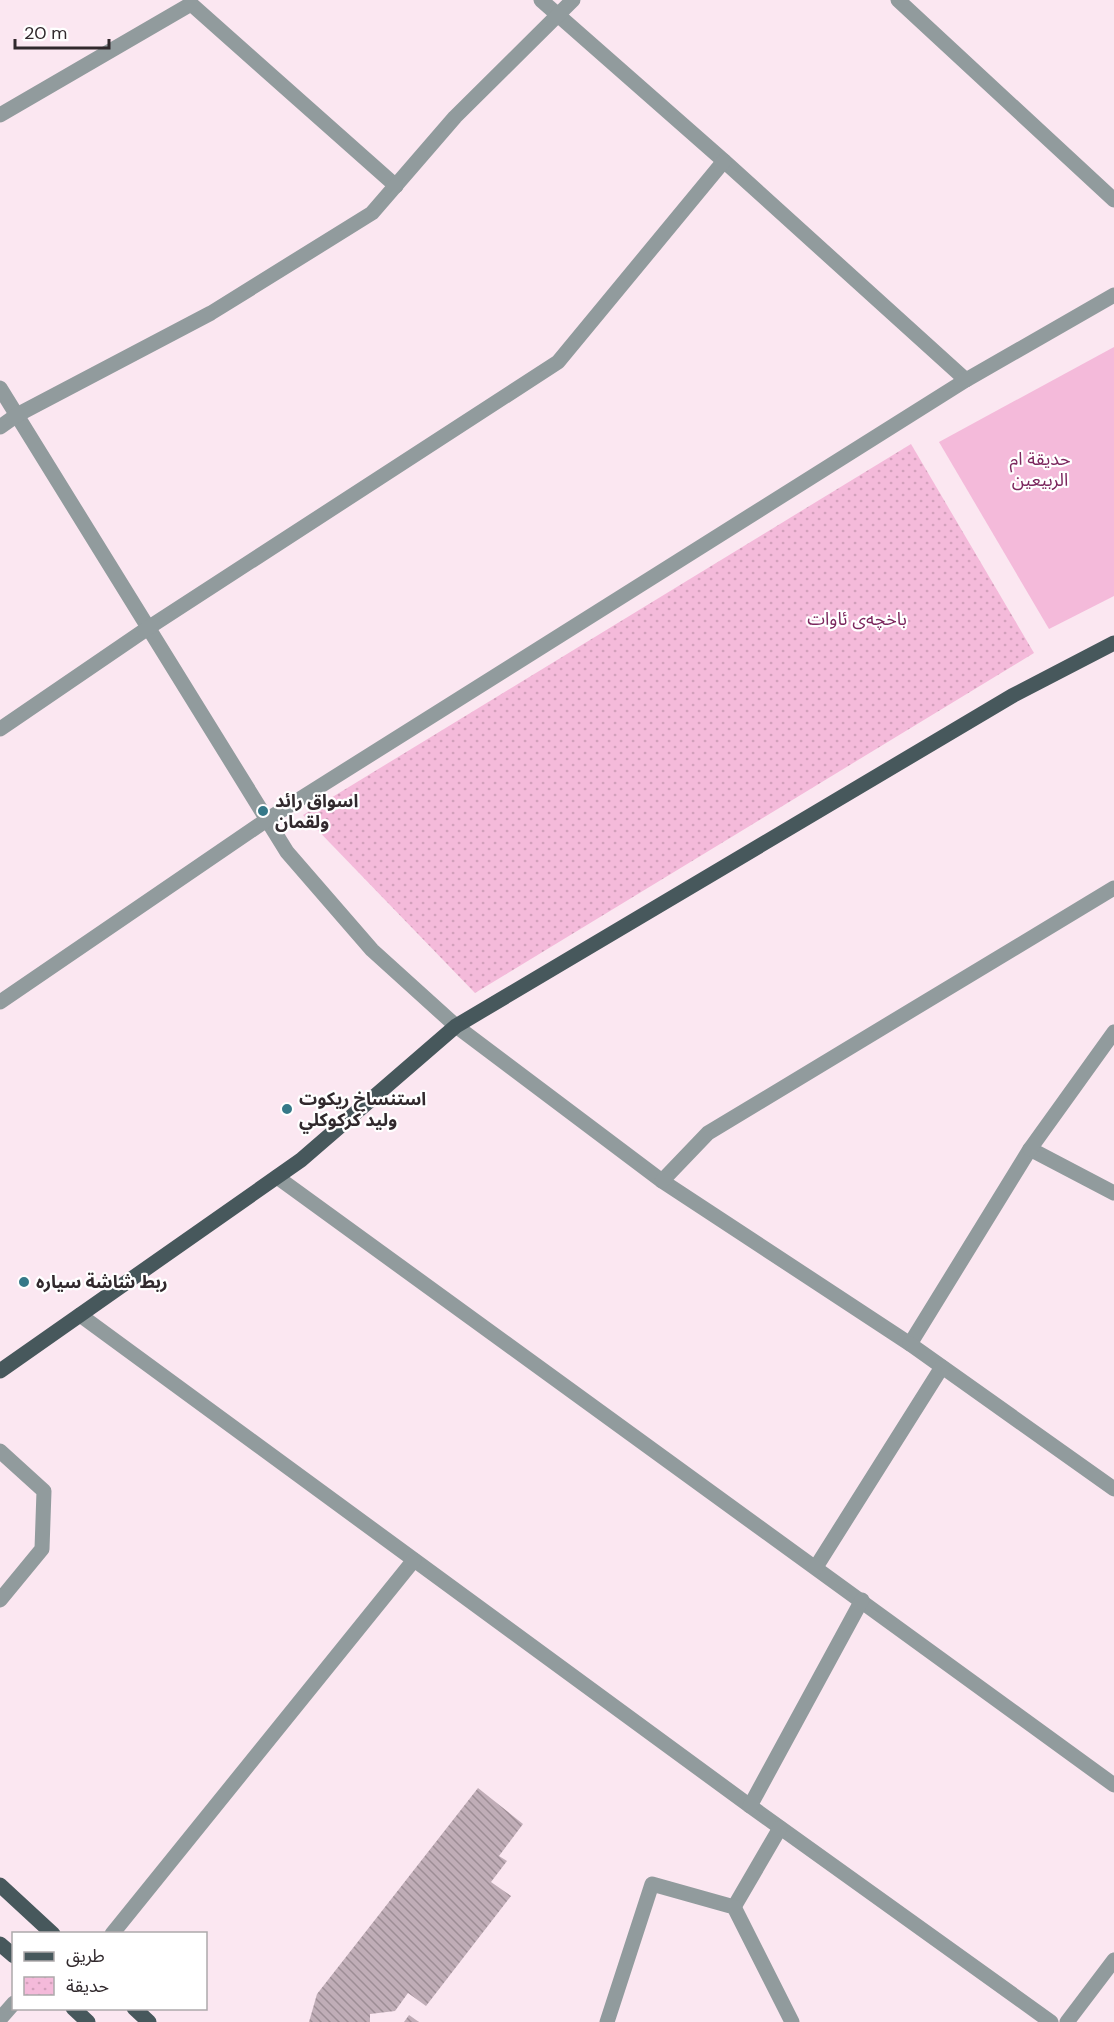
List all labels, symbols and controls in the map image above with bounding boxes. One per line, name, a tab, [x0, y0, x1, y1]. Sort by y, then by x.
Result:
scale bar	[15, 12, 110, 50]
text: 20 m	[24, 21, 67, 45]
park label: حديقة ام الربيعين	[1009, 447, 1071, 492]
park label: باخچەی ئاوات	[807, 607, 907, 631]
place label: اسواق رائد ولقمان	[275, 789, 358, 834]
marker: اسواق رائد ولقمان	[256, 804, 270, 818]
place label: استنساخ ريكوت وليد كركوكلي	[299, 1087, 426, 1134]
marker: استنساخ ريكوت وليد كركوكلي	[280, 1102, 294, 1116]
place label: ربط شاشة سياره	[36, 1270, 168, 1294]
marker: ربط شاشة سياره	[17, 1275, 31, 1289]
legend	[12, 1932, 207, 2010]
text: طريق	[66, 1944, 105, 1968]
text: حديقة	[66, 1974, 109, 1998]

